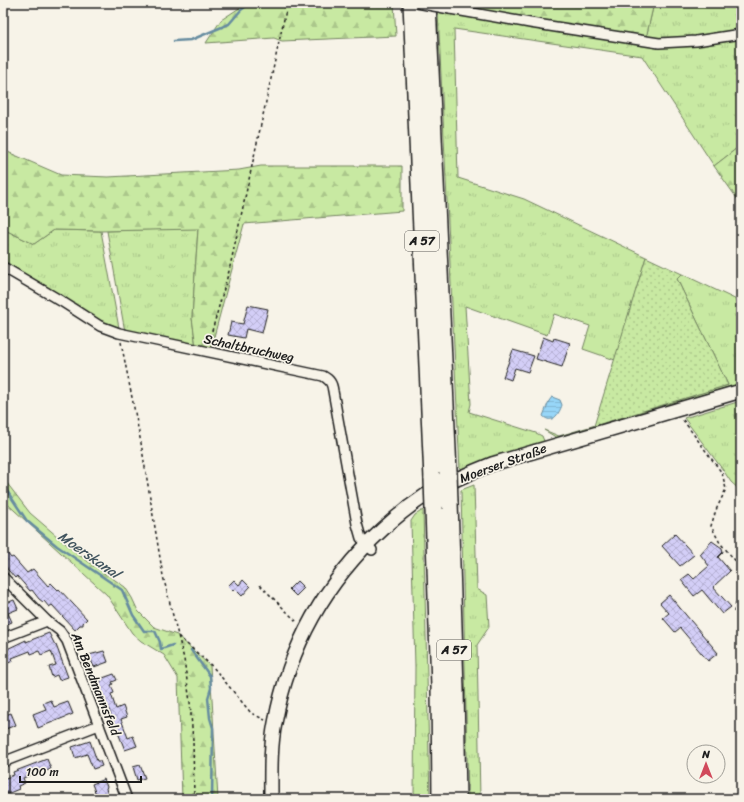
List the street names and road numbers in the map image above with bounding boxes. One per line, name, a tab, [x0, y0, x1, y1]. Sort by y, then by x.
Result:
road number: A 57	[405, 231, 439, 251]
street label: Schaltbruchweg	[202, 327, 297, 369]
street label: Moerser Straße	[456, 436, 550, 489]
street label: Am Bendmannsfeld	[64, 628, 128, 740]
road number: A 57	[437, 640, 471, 660]

